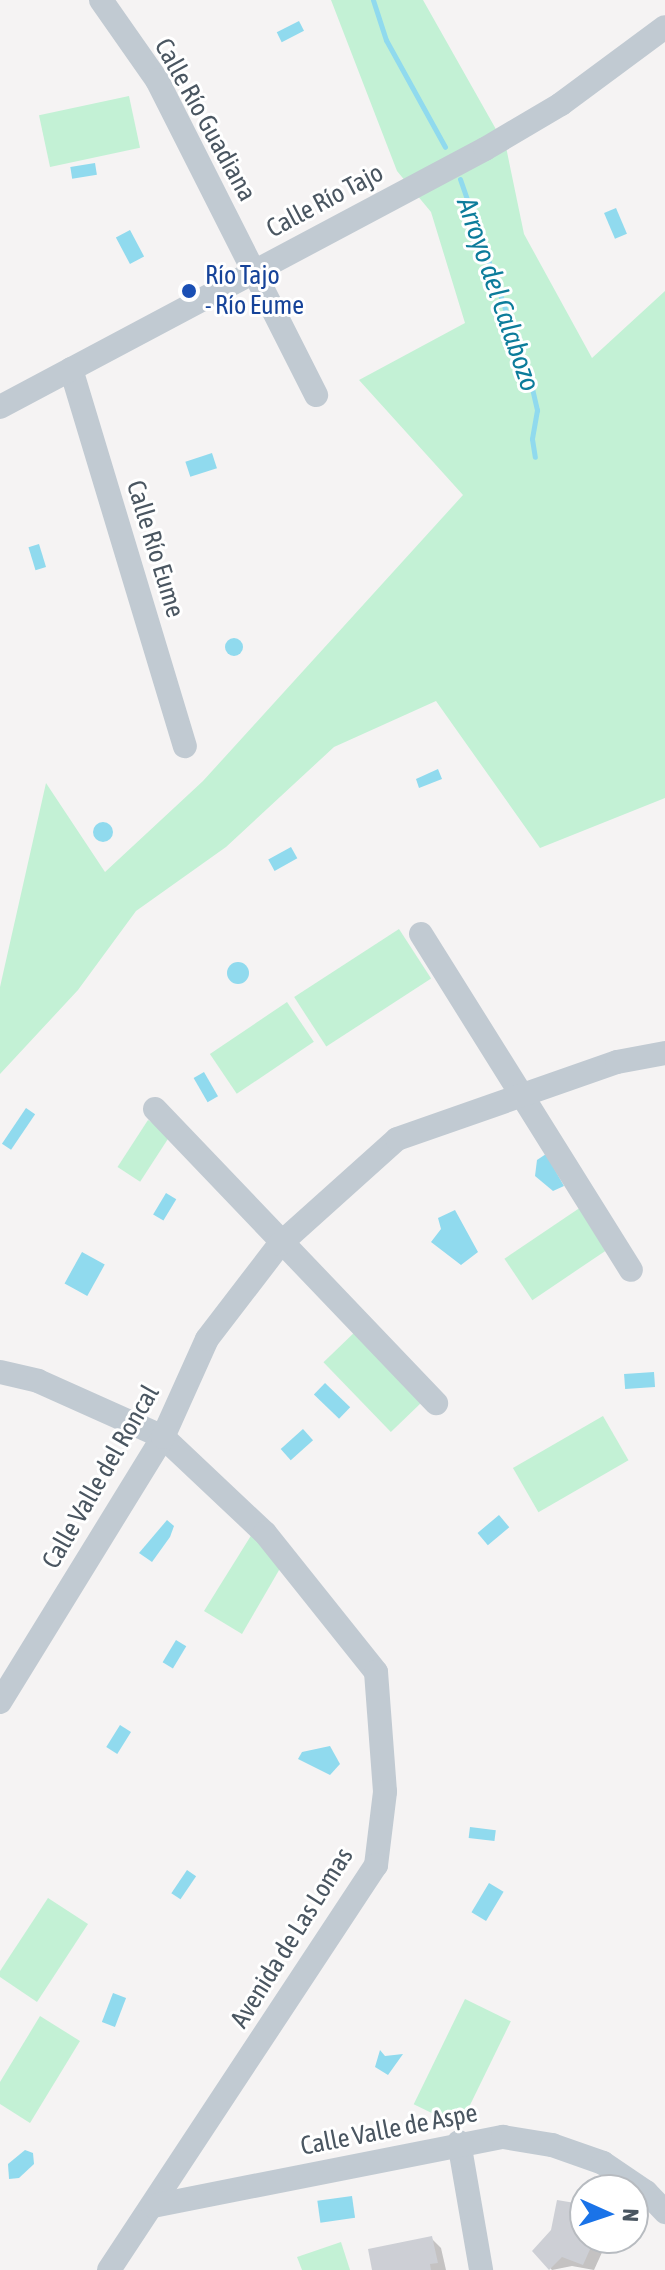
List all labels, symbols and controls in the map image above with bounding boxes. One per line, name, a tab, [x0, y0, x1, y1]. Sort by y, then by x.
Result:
street label: Calle Río Guadiana	[147, 33, 263, 207]
street label: Calle Río Tajo	[261, 157, 389, 245]
water label: Arroyo del Calabozo	[450, 193, 548, 395]
place label: Río Tajo - Río Eume	[205, 260, 304, 322]
marker: Río Tajo - Río Eume	[180, 282, 198, 300]
street label: Calle Río Eume	[119, 477, 191, 621]
street label: Calle Valle del Roncal	[36, 1380, 166, 1574]
street label: Avenida de Las Lomas	[224, 1842, 360, 2034]
street label: Calle Valle de Aspe	[298, 2098, 480, 2162]
north arrow	[569, 2174, 649, 2254]
text: N	[618, 2208, 644, 2222]

